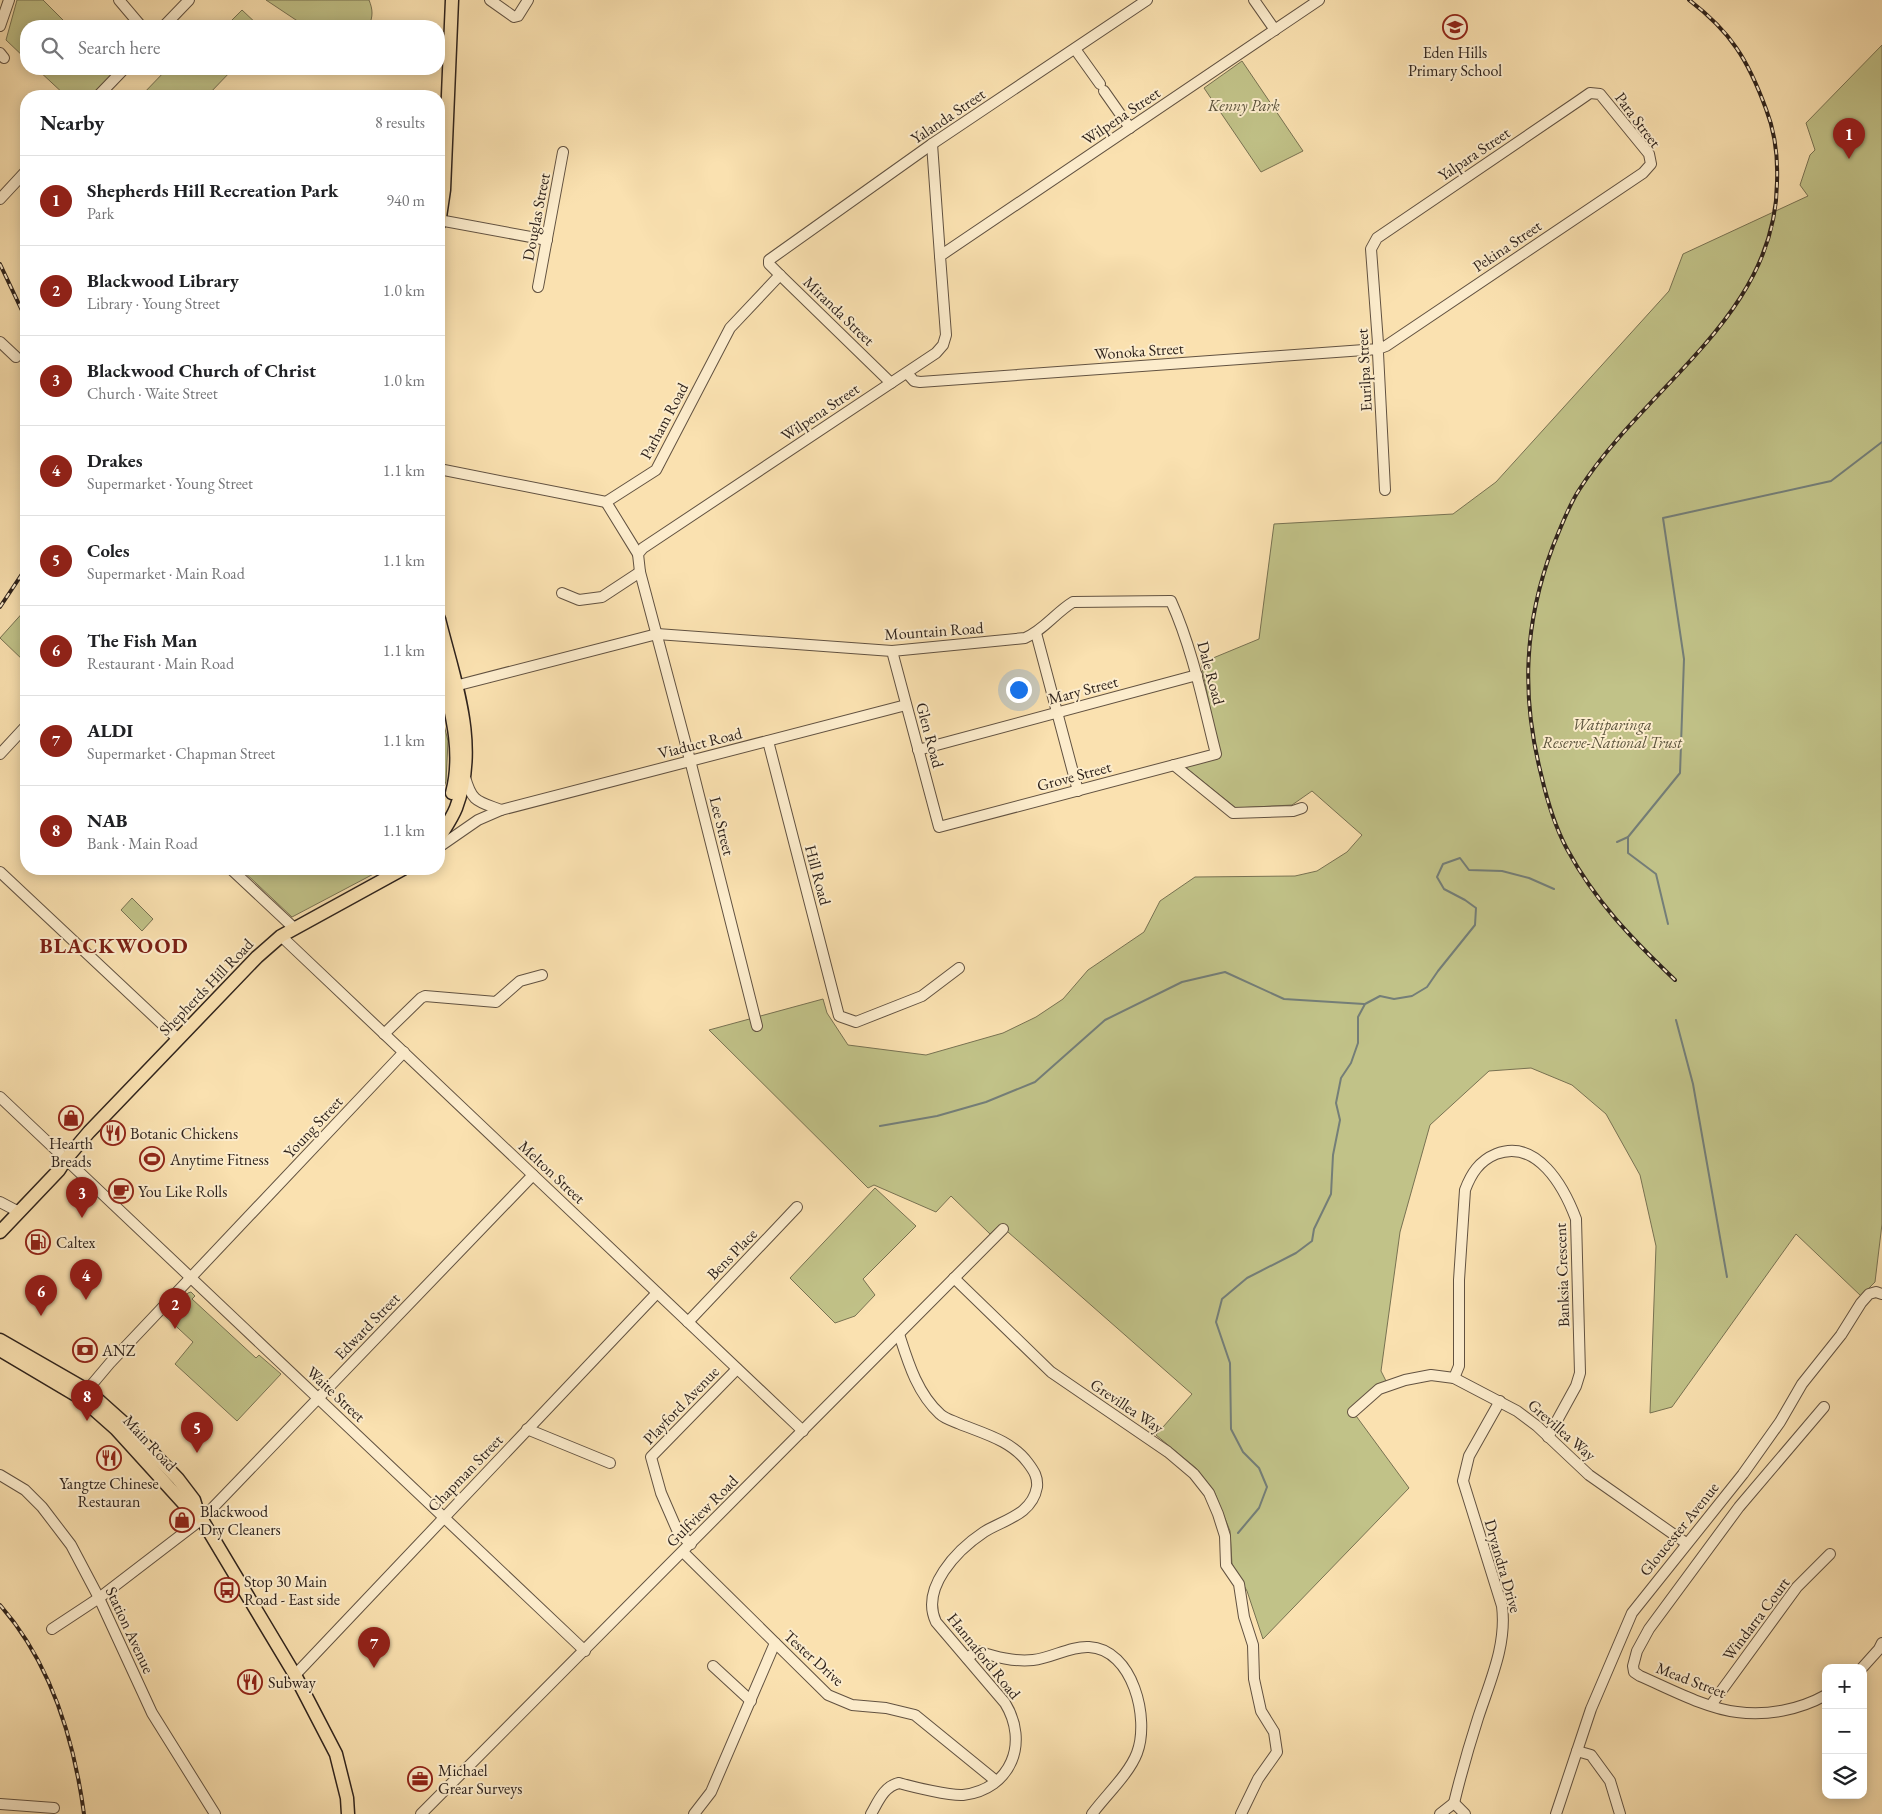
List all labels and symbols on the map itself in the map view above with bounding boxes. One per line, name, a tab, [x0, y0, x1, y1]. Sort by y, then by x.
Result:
school or university icon: Eden Hills Primary School	[1442, 14, 1468, 40]
place label: Eden Hills Primary School	[1408, 42, 1502, 81]
street label: Wilpena Street	[1078, 82, 1164, 150]
street label: Yalanda Street	[907, 83, 989, 149]
street label: Para Street	[1610, 88, 1666, 152]
park label: Kenny Park	[1207, 95, 1281, 116]
pin: 1	[1833, 118, 1865, 159]
street label: Yalpara Street	[1434, 122, 1514, 186]
street label: Douglas Street	[517, 171, 555, 263]
street label: Pekina Street	[1468, 215, 1546, 277]
street label: Miranda Street	[799, 272, 879, 350]
street label: Eurilpa Street	[1351, 328, 1377, 412]
street label: Wonoka Street	[1094, 337, 1184, 365]
street label: Parham Road	[635, 378, 693, 463]
street label: Wilpena Street	[777, 378, 863, 446]
street label: Mountain Road	[884, 617, 985, 645]
street label: Dale Road	[1192, 639, 1230, 708]
street label: Mary Street	[1046, 671, 1120, 709]
your location	[1006, 677, 1032, 703]
street label: Glen Road	[911, 700, 949, 771]
park label: Watiparinga Reserve-National Trust	[1542, 714, 1683, 753]
street label: Viaduct Road	[656, 722, 745, 764]
street label: Grove Street	[1035, 756, 1113, 796]
street label: Lee Street	[705, 794, 739, 858]
street label: Hill Road	[800, 843, 836, 908]
district label: BLACKWOOD	[40, 932, 188, 959]
street label: Shepherds Hill Road	[154, 933, 258, 1040]
street label: Young Street	[279, 1091, 347, 1163]
shop icon: Hearth Breads	[58, 1105, 84, 1131]
restaurant icon: Botanic Chickens	[100, 1120, 126, 1146]
place label: Botanic Chickens	[130, 1123, 238, 1144]
place label: Hearth Breads	[49, 1133, 93, 1172]
street label: Melton Street	[514, 1136, 590, 1208]
sports icon: Anytime Fitness	[139, 1146, 165, 1172]
place label: Anytime Fitness	[169, 1149, 269, 1170]
pin: 3	[66, 1177, 98, 1218]
cafe icon: You Like Rolls	[108, 1178, 134, 1204]
place label: You Like Rolls	[138, 1181, 227, 1202]
street label: Banksia Crescent	[1550, 1222, 1574, 1328]
street label: Bens Place	[702, 1224, 762, 1284]
fuel station icon: Caltex	[25, 1229, 51, 1255]
place label: Caltex	[56, 1232, 96, 1253]
pin: 4	[70, 1259, 102, 1300]
pin: 6	[25, 1275, 57, 1316]
pin: 2	[159, 1288, 191, 1329]
street label: Edward Street	[330, 1288, 404, 1364]
bank icon: ANZ	[72, 1337, 98, 1363]
place label: ANZ	[101, 1340, 136, 1361]
street label: Waite Street	[302, 1361, 370, 1427]
street label: Playford Avenue	[638, 1361, 724, 1449]
street label: Grevillea Way	[1086, 1374, 1169, 1439]
pin: 8	[71, 1380, 103, 1421]
street label: Grevillea Way	[1523, 1395, 1601, 1466]
street label: Main Road	[119, 1410, 182, 1476]
pin: 5	[181, 1412, 213, 1453]
street label: Chapman Street	[423, 1430, 507, 1516]
restaurant icon: Yangtze Chinese Restauran	[96, 1445, 122, 1471]
street label: Gulfview Road	[661, 1470, 743, 1552]
place label: Yangtze Chinese Restauran	[59, 1473, 159, 1512]
street label: Gloucester Avenue	[1635, 1478, 1723, 1580]
place label: Blackwood Dry Cleaners	[200, 1501, 281, 1540]
shop icon: Blackwood Dry Cleaners	[169, 1507, 195, 1533]
street label: Dryandra Drive	[1480, 1517, 1526, 1615]
place label: Stop 30 Main Road - East side	[244, 1571, 340, 1610]
street label: Windarra Court	[1718, 1573, 1794, 1665]
bus stop icon: Stop 30 Main Road - East side	[214, 1577, 240, 1603]
street label: Station Avenue	[101, 1583, 159, 1677]
street label: Hannaford Road	[943, 1608, 1026, 1704]
street label: Tester Drive	[779, 1625, 849, 1691]
pin: 7	[358, 1627, 390, 1668]
street label: Mead Street	[1653, 1657, 1729, 1703]
restaurant icon: Subway	[237, 1669, 263, 1695]
place label: Subway	[268, 1672, 317, 1693]
place label: Michael Grear Surveys	[438, 1760, 522, 1799]
office icon: Michael Grear Surveys	[407, 1766, 433, 1792]

